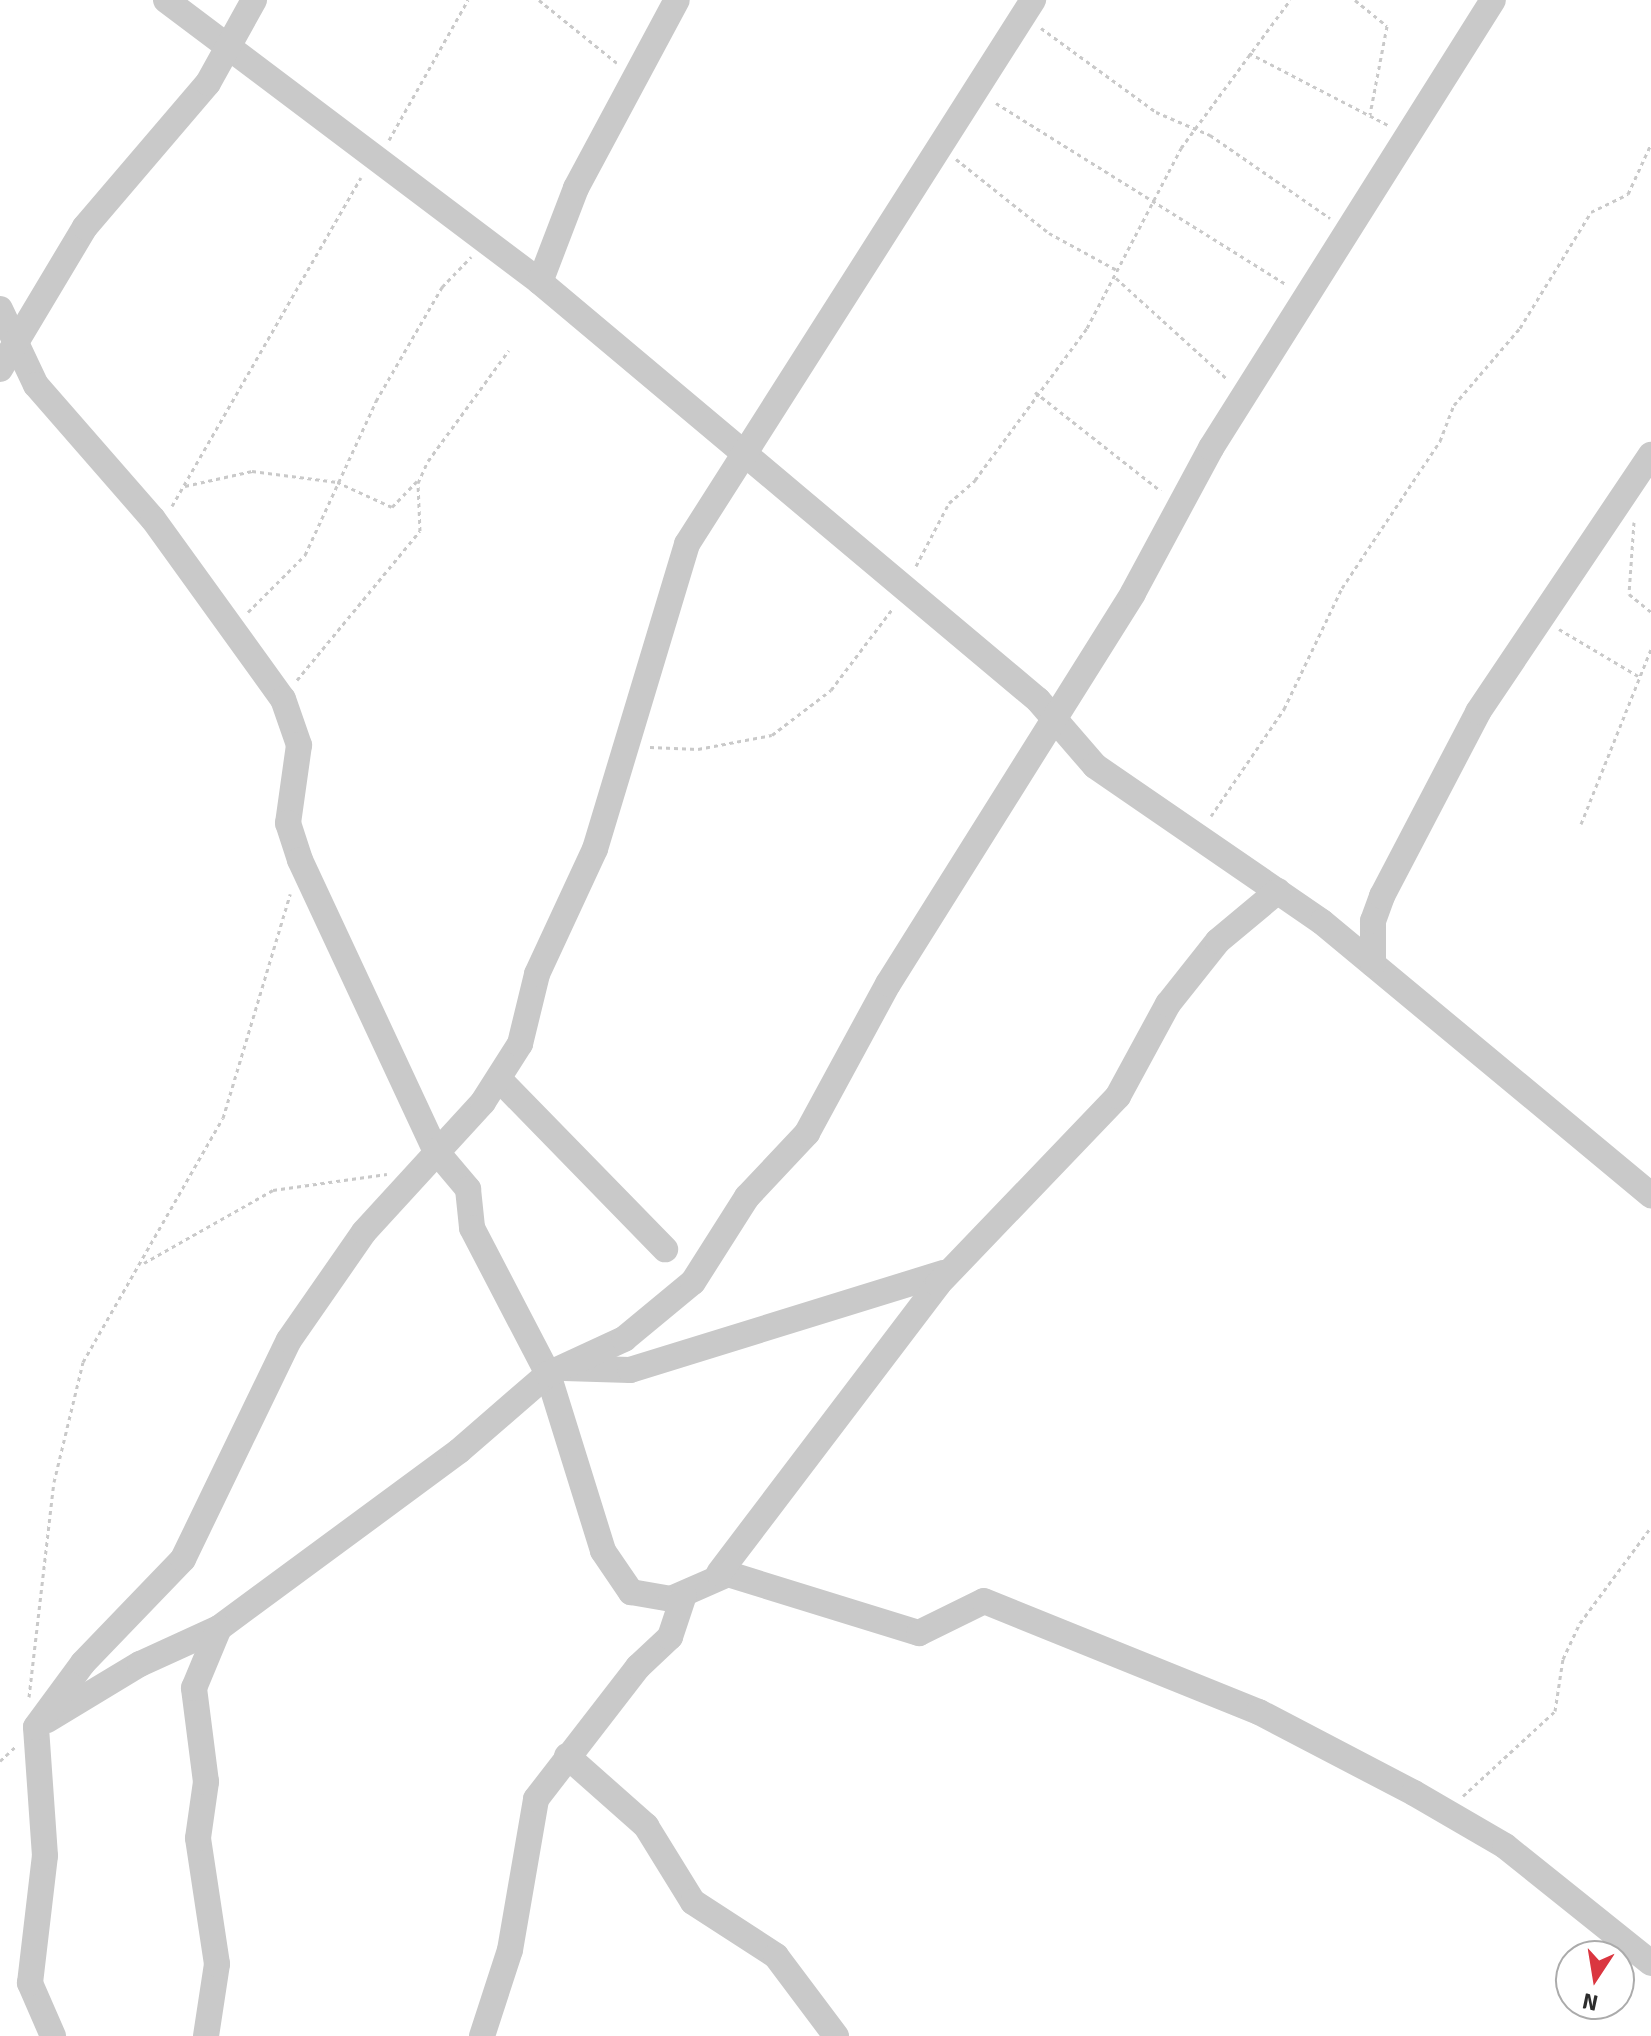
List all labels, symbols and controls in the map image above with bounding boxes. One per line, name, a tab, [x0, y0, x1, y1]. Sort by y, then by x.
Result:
north arrow	[1555, 1940, 1635, 2020]
text: N	[1580, 1987, 1601, 2017]

